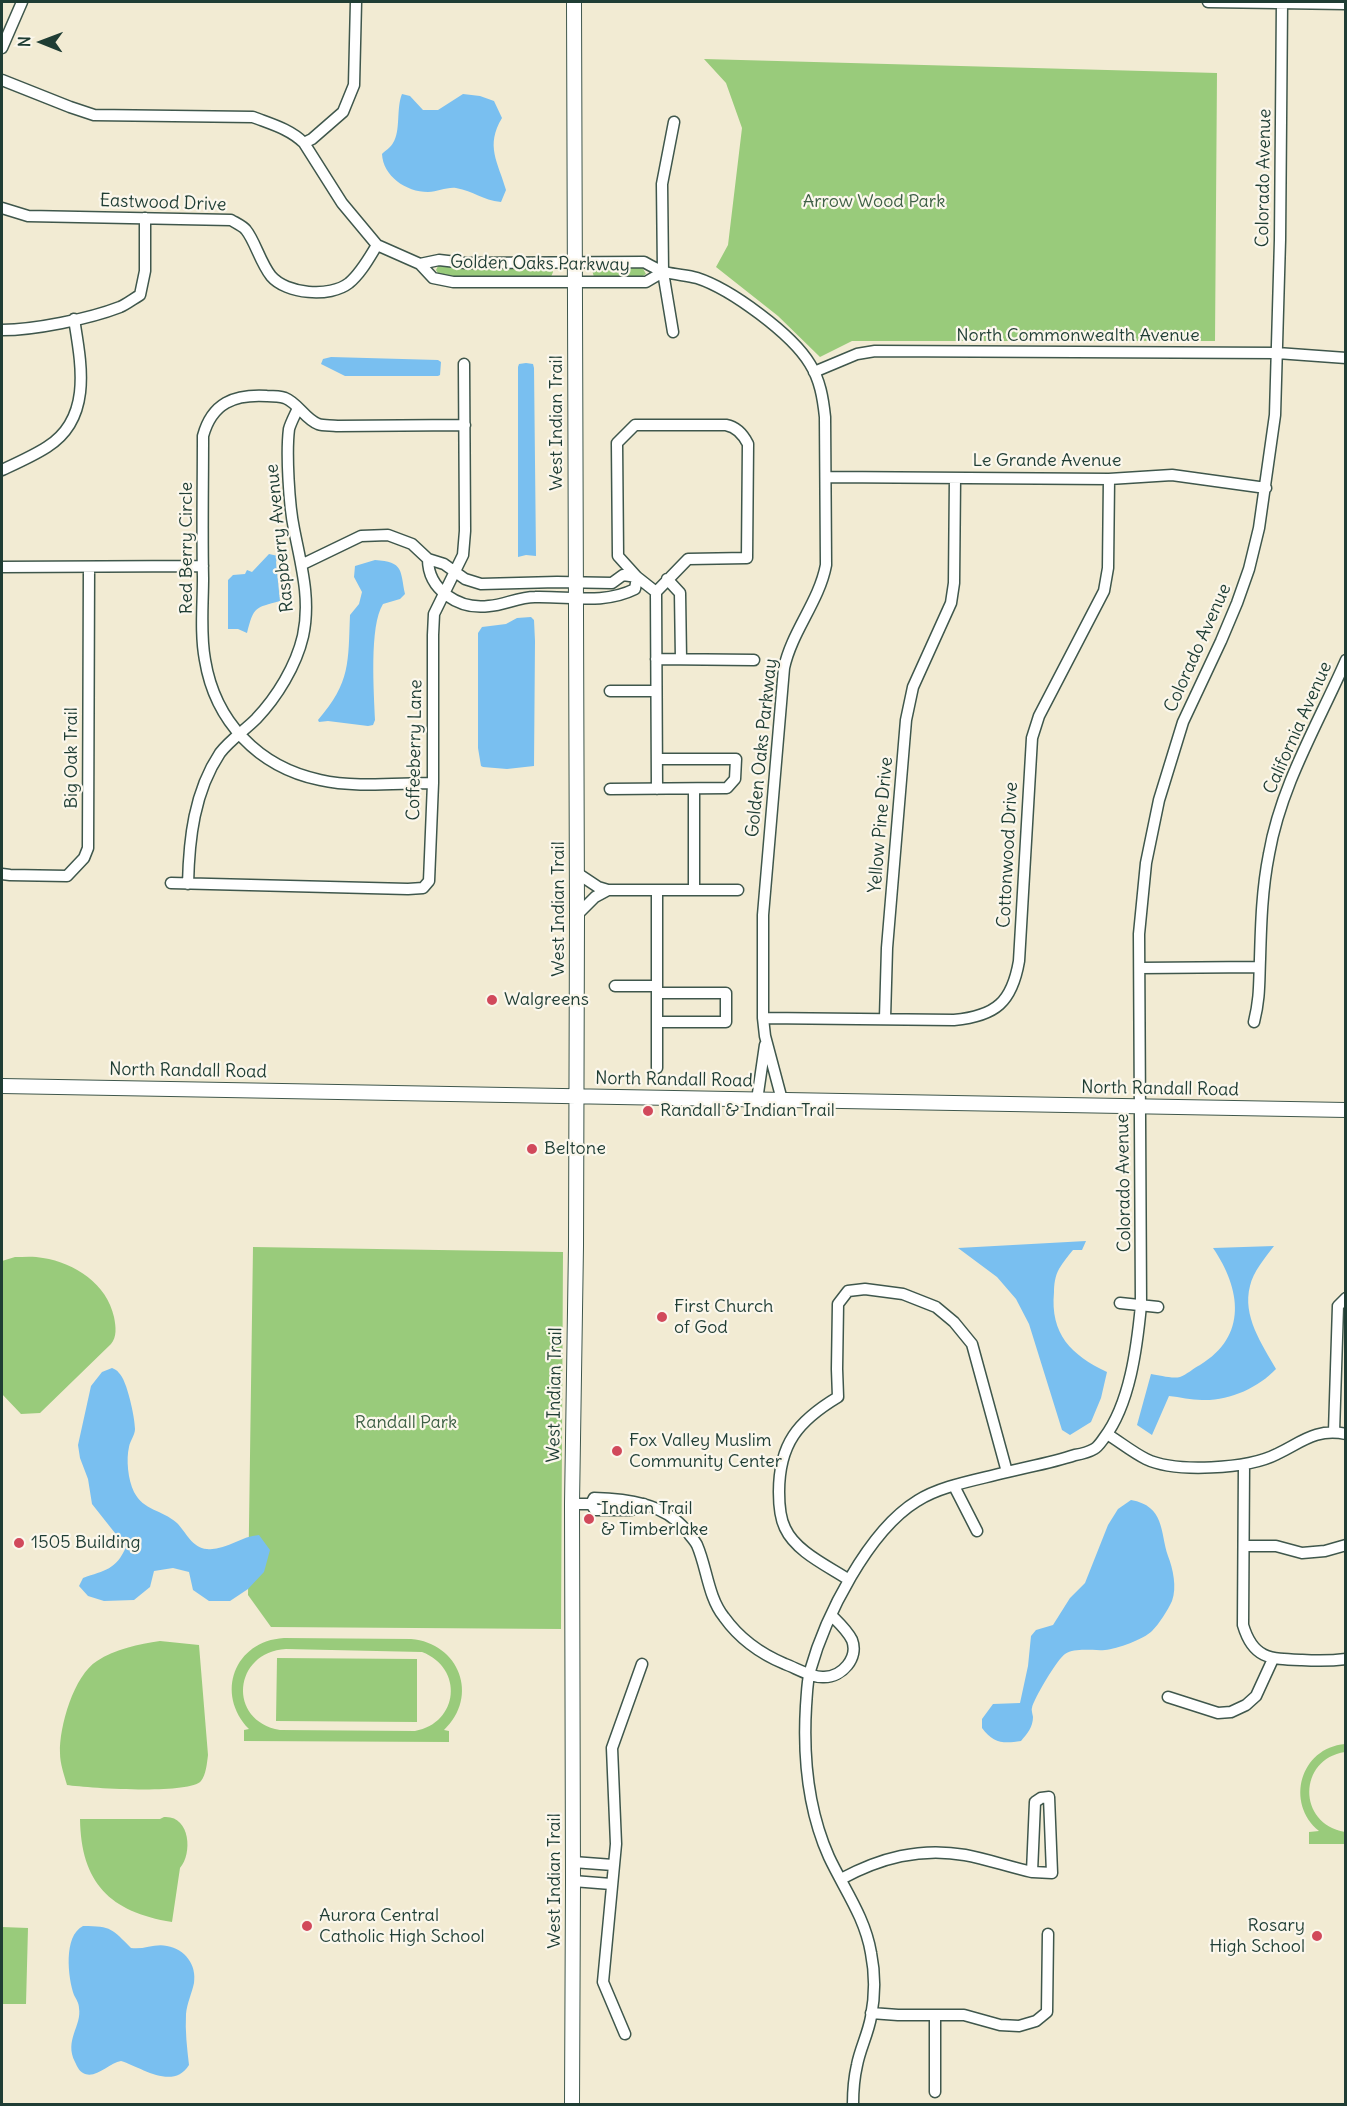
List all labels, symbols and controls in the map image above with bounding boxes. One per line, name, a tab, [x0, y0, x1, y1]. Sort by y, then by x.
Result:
north arrow	[12, 12, 72, 72]
text: N	[14, 36, 34, 47]
street label: Colorado Avenue	[1252, 109, 1276, 247]
street label: Eastwood Drive	[99, 190, 227, 216]
park label: Arrow Wood Park	[803, 191, 945, 213]
street label: Golden Oaks Parkway	[450, 252, 630, 276]
street label: North Commonwealth Avenue	[956, 325, 1200, 347]
street label: West Indian Trail	[546, 355, 568, 491]
street label: Le Grande Avenue	[973, 450, 1121, 472]
street label: Raspberry Avenue	[261, 463, 299, 613]
street label: Red Berry Circle	[176, 482, 198, 614]
street label: Colorado Avenue	[1160, 580, 1236, 716]
street label: Golden Oaks Parkway	[742, 658, 782, 838]
street label: California Avenue	[1259, 659, 1337, 797]
street label: Coffeeberry Lane	[403, 679, 427, 821]
street label: Big Oak Trail	[61, 707, 83, 809]
street label: Yellow Pine Drive	[864, 756, 898, 894]
street label: Cottonwood Drive	[993, 782, 1023, 928]
street label: West Indian Trail	[548, 841, 570, 977]
place label: Walgreens	[504, 989, 589, 1011]
marker: Walgreens	[485, 993, 499, 1007]
street label: North Randall Road	[109, 1059, 267, 1083]
street label: North Randall Road	[595, 1068, 753, 1092]
street label: North Randall Road	[1081, 1077, 1239, 1101]
place label: Randall & Indian Trail	[660, 1100, 835, 1122]
marker: Randall & Indian Trail	[641, 1104, 655, 1118]
street label: Colorado Avenue	[1112, 1114, 1136, 1252]
place label: Beltone	[544, 1138, 606, 1160]
marker: Beltone	[525, 1142, 539, 1156]
place label: First Church of God	[674, 1296, 773, 1338]
marker: First Church of God	[655, 1310, 669, 1324]
street label: West Indian Trail	[543, 1327, 567, 1463]
park label: Randall Park	[355, 1412, 457, 1434]
place label: Fox Valley Muslim Community Center	[629, 1430, 782, 1472]
marker: Fox Valley Muslim Community Center	[610, 1444, 624, 1458]
place label: Indian Trail & Timberlake	[601, 1498, 708, 1540]
marker: Indian Trail & Timberlake	[582, 1512, 596, 1526]
place label: 1505 Building	[31, 1532, 140, 1554]
marker: 1505 Building	[12, 1536, 26, 1550]
street label: West Indian Trail	[544, 1813, 566, 1949]
place label: Aurora Central Catholic High School	[319, 1905, 485, 1948]
place label: Rosary High School	[1210, 1915, 1305, 1958]
marker: Aurora Central Catholic High School	[300, 1919, 314, 1933]
marker: Rosary High School	[1310, 1929, 1324, 1943]

